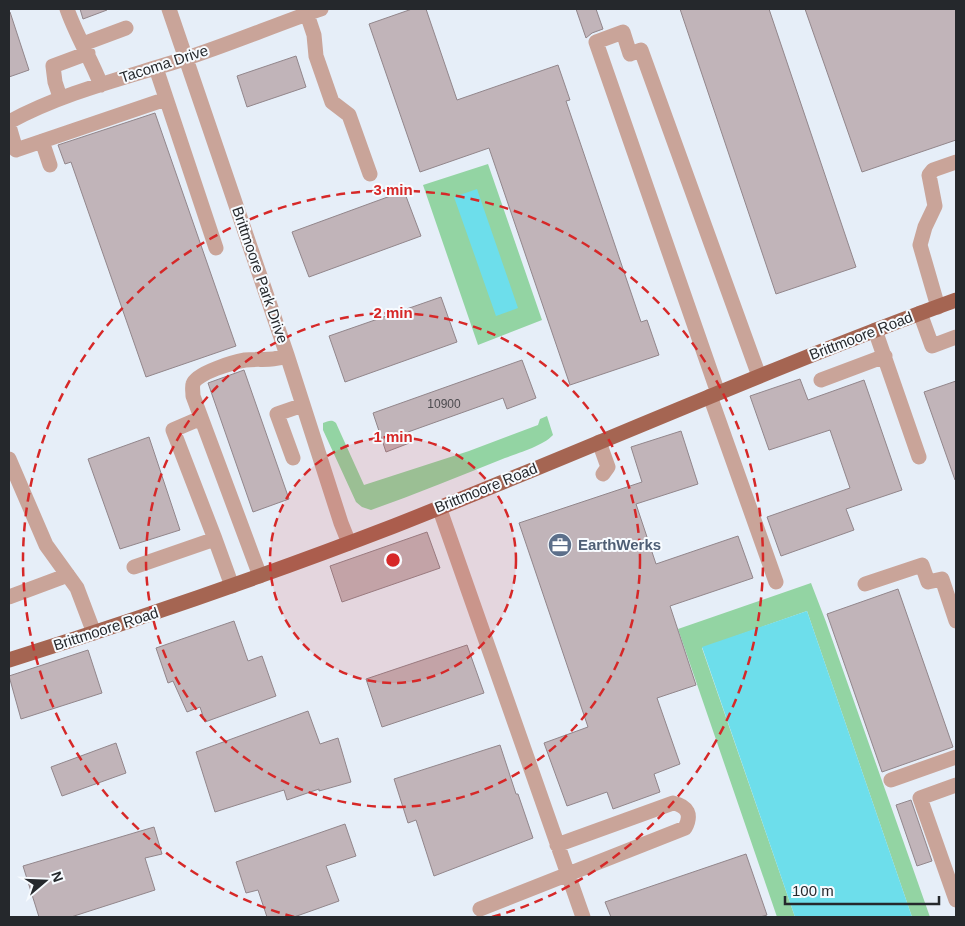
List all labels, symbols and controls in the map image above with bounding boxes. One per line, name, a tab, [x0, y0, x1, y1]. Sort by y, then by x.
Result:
street label: Tacoma Drive	[118, 41, 210, 86]
text: 3 min	[373, 181, 413, 198]
street label: Brittmoore Park Drive	[229, 204, 292, 345]
text: 2 min	[373, 304, 413, 321]
street label: Brittmoore Road	[807, 308, 915, 363]
house number: 10900	[427, 397, 461, 411]
text: 1 min	[373, 428, 413, 445]
street label: Brittmoore Road	[432, 459, 540, 516]
office icon: EarthWerks	[547, 532, 573, 558]
place label: EarthWerks	[578, 536, 661, 553]
centre of rings	[384, 551, 402, 569]
street label: Brittmoore Road	[51, 604, 160, 653]
north arrow	[20, 856, 70, 906]
text: N	[48, 869, 67, 884]
scale bar	[785, 874, 939, 906]
text: 100 m	[792, 882, 834, 899]

